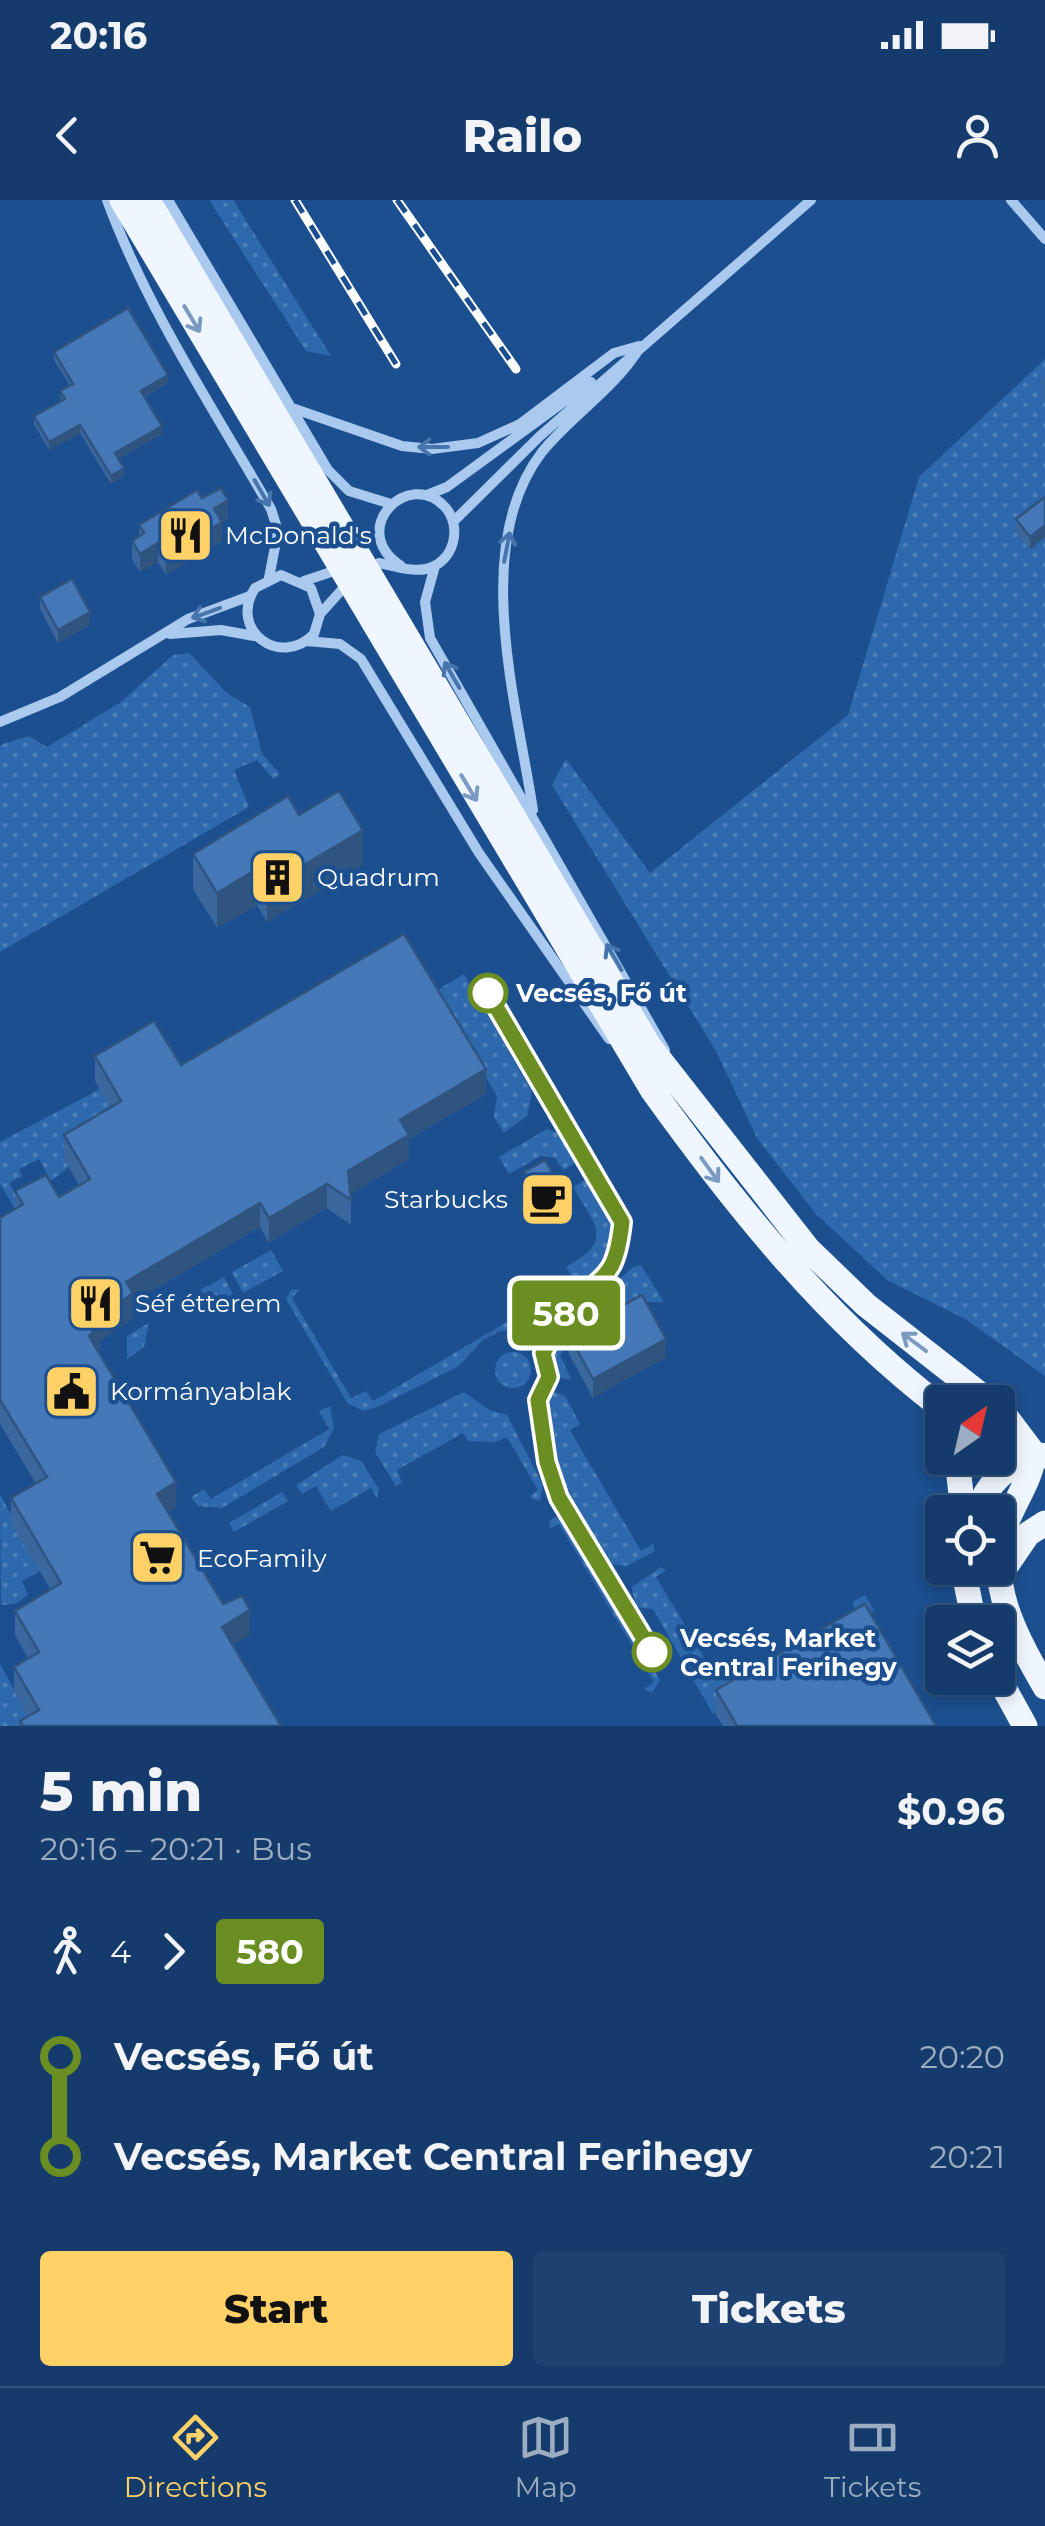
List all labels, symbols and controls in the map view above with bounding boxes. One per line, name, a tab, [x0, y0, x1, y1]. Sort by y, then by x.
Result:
text: 20:16	[50, 12, 147, 59]
icon: back	[40, 108, 95, 163]
text: Railo	[463, 108, 582, 163]
icon: person	[950, 108, 1005, 163]
one-way arrow	[182, 304, 202, 333]
one-way arrow	[417, 438, 450, 456]
one-way arrow	[253, 478, 273, 508]
restaurant icon: McDonald's	[156, 505, 216, 565]
place label: McDonald's	[225, 520, 372, 550]
one-way arrow	[498, 532, 517, 564]
one-way arrow	[191, 605, 222, 623]
one-way arrow	[441, 661, 461, 691]
one-way arrow	[460, 773, 480, 803]
building icon: Quadrum	[248, 847, 308, 907]
place label: Quadrum	[317, 862, 440, 892]
one-way arrow	[604, 943, 624, 972]
marker: Vecsés, Fő út	[469, 974, 507, 1012]
place label: Vecsés, Fő út	[515, 978, 687, 1008]
one-way arrow	[699, 1156, 720, 1183]
cafe icon: Starbucks	[517, 1169, 577, 1229]
place label: Starbucks	[384, 1184, 508, 1214]
restaurant icon: Séf étterem	[66, 1273, 126, 1333]
line badge: 580	[508, 1280, 624, 1346]
place label: Séf étterem	[135, 1288, 282, 1318]
text: 580	[532, 1292, 600, 1335]
one-way arrow	[901, 1331, 927, 1353]
public building icon: Kormányablak	[41, 1361, 101, 1421]
place label: Kormányablak	[110, 1376, 292, 1406]
north arrow	[925, 1385, 1015, 1475]
map controls	[925, 1385, 1015, 1695]
button: locate	[925, 1495, 1015, 1585]
supermarket icon: EcoFamily	[128, 1528, 188, 1588]
place label: EcoFamily	[197, 1543, 327, 1573]
button: layers	[925, 1605, 1015, 1695]
place label: Vecsés, Market Central Ferihegy	[679, 1623, 898, 1682]
marker: Vecsés, Market Central Ferihegy	[633, 1633, 671, 1671]
text: 5 min	[40, 1758, 202, 1825]
text: $0.96	[897, 1788, 1005, 1835]
text: 20:16 – 20:21 · Bus	[40, 1829, 312, 1868]
icon: walk	[40, 1924, 95, 1979]
icon: forward	[146, 1924, 201, 1979]
text: 580	[236, 1930, 304, 1973]
text: 4	[110, 1932, 131, 1971]
text: Vecsés, Fő út	[114, 2033, 374, 2080]
text: 20:20	[920, 2037, 1005, 2076]
text: Vecsés, Market Central Ferihegy	[114, 2133, 752, 2180]
text: 20:21	[929, 2137, 1005, 2176]
button: Start	[40, 2251, 513, 2366]
button: Tickets	[533, 2251, 1005, 2366]
tab: Directions	[124, 2410, 267, 2504]
tab: Map	[514, 2410, 577, 2504]
tab: Tickets	[824, 2410, 921, 2504]

